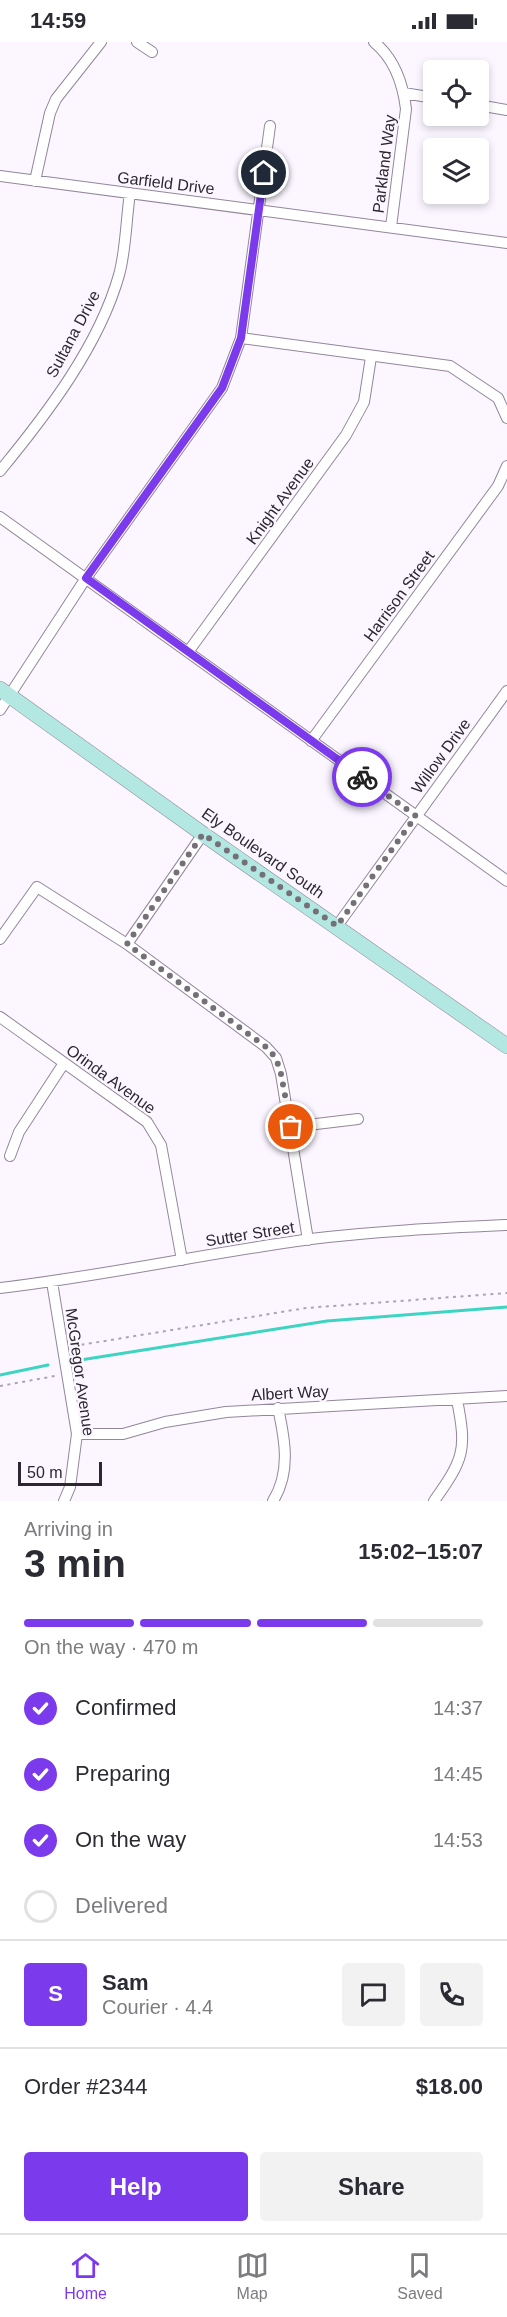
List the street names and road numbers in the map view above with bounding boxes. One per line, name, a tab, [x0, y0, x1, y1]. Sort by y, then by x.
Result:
street label: Parkland Way	[370, 114, 398, 214]
street label: Garfield Drive	[116, 169, 216, 197]
street label: Sultana Drive	[43, 288, 103, 380]
street label: Knight Avenue	[243, 454, 317, 548]
street label: Harrison Street	[361, 547, 438, 645]
street label: Willow Drive	[408, 715, 474, 797]
street label: Ely Boulevard South	[199, 804, 327, 902]
street label: Orinda Avenue	[63, 1041, 159, 1117]
street label: Sutter Street	[204, 1218, 296, 1249]
street label: McGregor Avenue	[63, 1307, 97, 1437]
street label: Albert Way	[251, 1382, 329, 1404]

